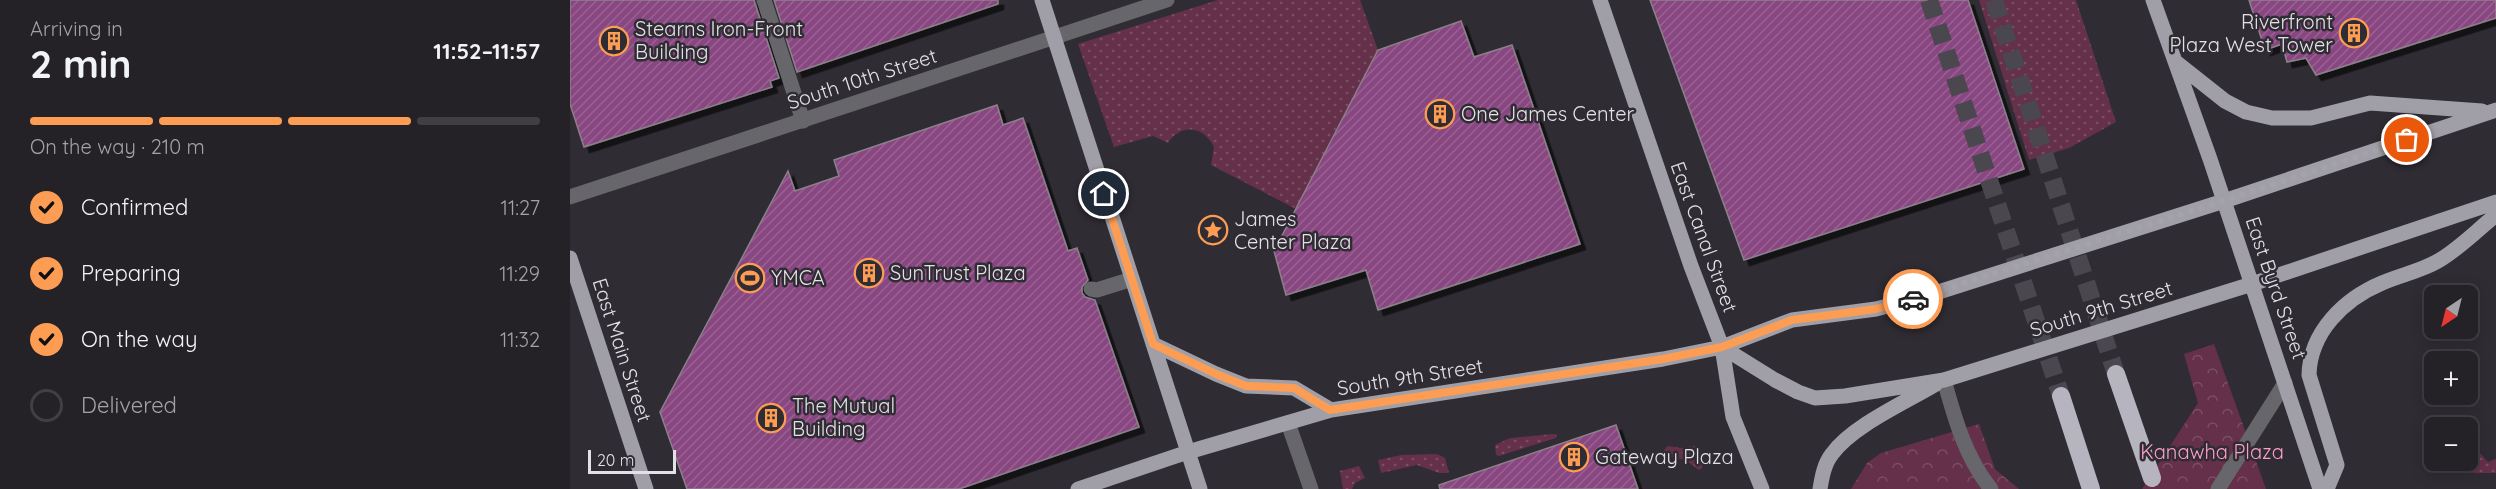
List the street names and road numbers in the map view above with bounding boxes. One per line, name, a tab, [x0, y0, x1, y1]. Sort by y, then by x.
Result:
street label: South 10th Street	[784, 42, 940, 114]
street label: East Canal Street	[1666, 158, 1743, 316]
street label: East Byrd Street	[2240, 213, 2313, 363]
street label: East Main Street	[587, 275, 658, 425]
street label: South 9th Street	[2027, 275, 2175, 342]
street label: South 9th Street	[1335, 353, 1485, 400]

